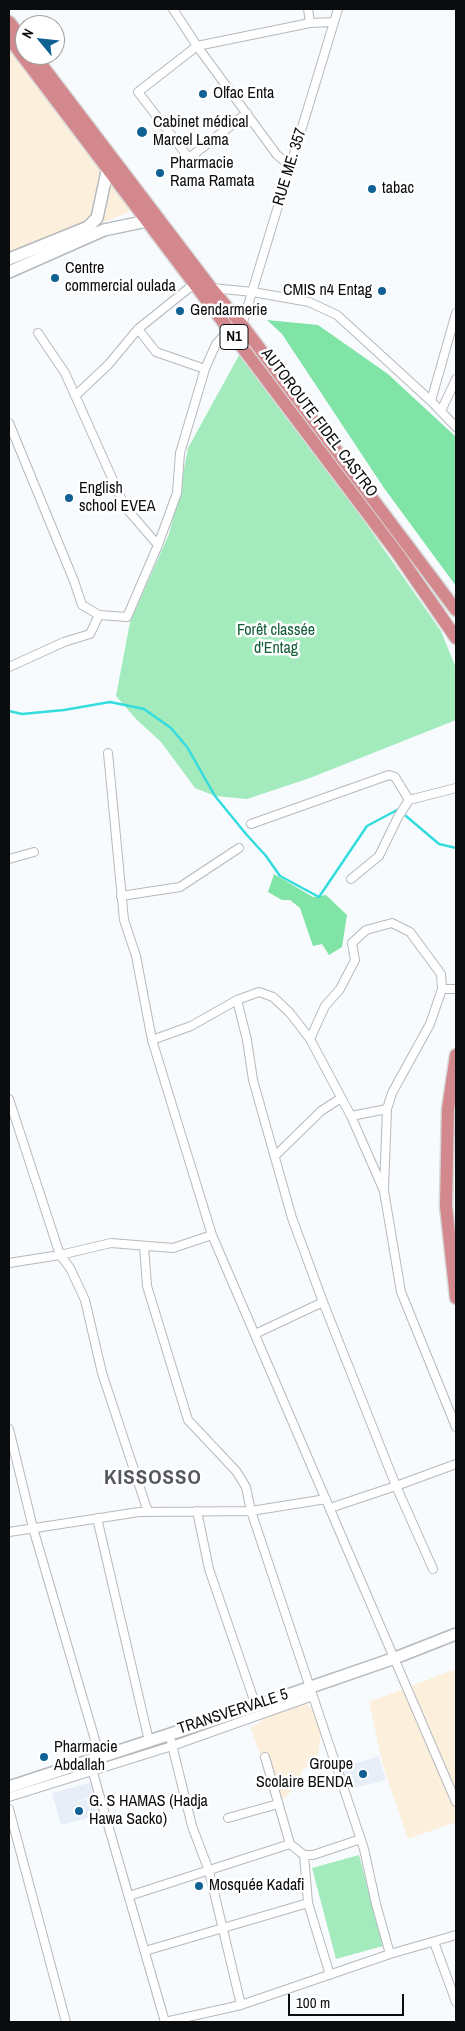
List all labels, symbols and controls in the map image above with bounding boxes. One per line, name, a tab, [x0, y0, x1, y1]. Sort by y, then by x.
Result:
north arrow	[15, 15, 65, 65]
text: N	[18, 26, 38, 41]
place label: Olfac Enta	[213, 84, 274, 104]
marker: Olfac Enta	[197, 88, 209, 100]
place label: Cabinet médical Marcel Lama	[153, 113, 249, 151]
marker: Cabinet médical Marcel Lama	[135, 125, 149, 139]
street label: RUE ME. 357	[269, 126, 311, 208]
place label: Pharmacie Rama Ramata	[170, 154, 255, 192]
marker: Pharmacie Rama Ramata	[154, 167, 166, 179]
place label: tabac	[382, 179, 414, 199]
marker: tabac	[366, 183, 378, 195]
place label: Centre commercial oulada	[65, 259, 176, 297]
marker: Centre commercial oulada	[49, 272, 61, 284]
place label: CMIS n4 Entag	[283, 281, 372, 301]
marker: CMIS n4 Entag	[376, 285, 388, 297]
place label: Gendarmerie	[190, 301, 267, 321]
marker: Gendarmerie	[174, 305, 186, 317]
road number: N1	[220, 324, 248, 350]
street label: AUTOROUTE FIDEL CASTRO	[257, 345, 381, 501]
place label: English school EVEA	[79, 479, 156, 517]
marker: English school EVEA	[63, 492, 75, 504]
park label: Forêt classée d'Entag	[237, 621, 315, 659]
district label: KISSOSSO	[103, 1465, 203, 1491]
street label: TRANSVERVALE 5	[175, 1685, 291, 1739]
place label: Pharmacie Abdallah	[54, 1738, 117, 1776]
marker: Pharmacie Abdallah	[38, 1751, 50, 1763]
place label: Groupe Scolaire BENDA	[256, 1755, 353, 1793]
marker: Groupe Scolaire BENDA	[357, 1768, 369, 1780]
place label: G. S HAMAS (Hadja Hawa Sacko)	[89, 1792, 208, 1830]
marker: G. S HAMAS (Hadja Hawa Sacko)	[73, 1805, 85, 1817]
place label: Mosquée Kadafi	[209, 1876, 305, 1896]
marker: Mosquée Kadafi	[193, 1880, 205, 1892]
scale bar	[290, 1984, 406, 2016]
text: 100 m	[296, 1992, 330, 2013]

